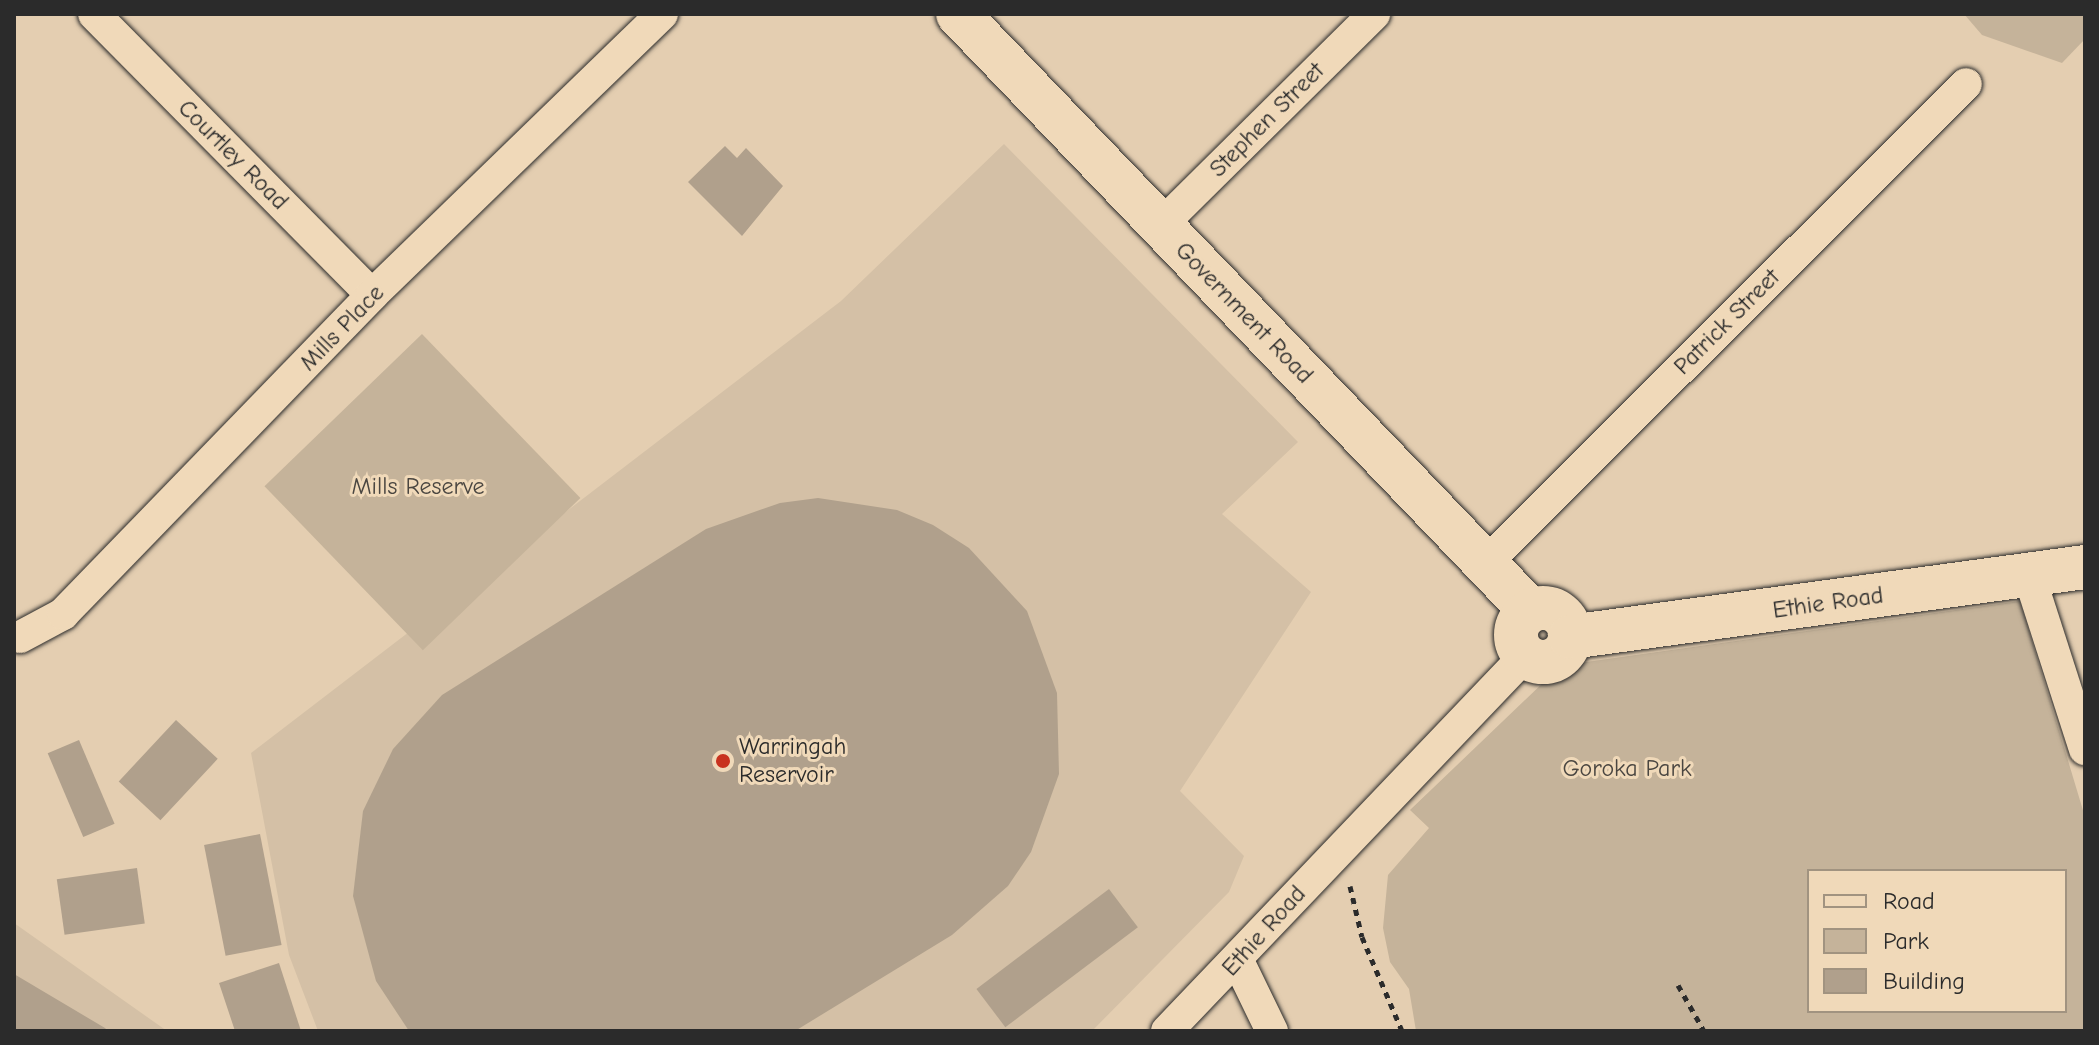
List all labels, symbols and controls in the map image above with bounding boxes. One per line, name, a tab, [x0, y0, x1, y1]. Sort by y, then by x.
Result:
street label: Stephen Street	[1204, 57, 1330, 183]
street label: Courtley Road	[172, 94, 294, 216]
street label: Government Road	[1169, 236, 1319, 390]
street label: Patrick Street	[1668, 263, 1786, 381]
street label: Mills Place	[294, 279, 390, 377]
park label: Mills Reserve	[351, 473, 485, 501]
street label: Ethie Road	[1771, 581, 1885, 625]
place label: Warringah Reservoir	[739, 733, 846, 789]
marker: Warringah Reservoir	[714, 752, 732, 770]
park label: Goroka Park	[1562, 755, 1692, 783]
legend	[1807, 869, 2067, 1013]
street label: Ethie Road	[1216, 880, 1312, 982]
text: Road	[1883, 887, 1935, 915]
text: Park	[1883, 927, 1929, 955]
text: Building	[1883, 967, 1965, 995]

